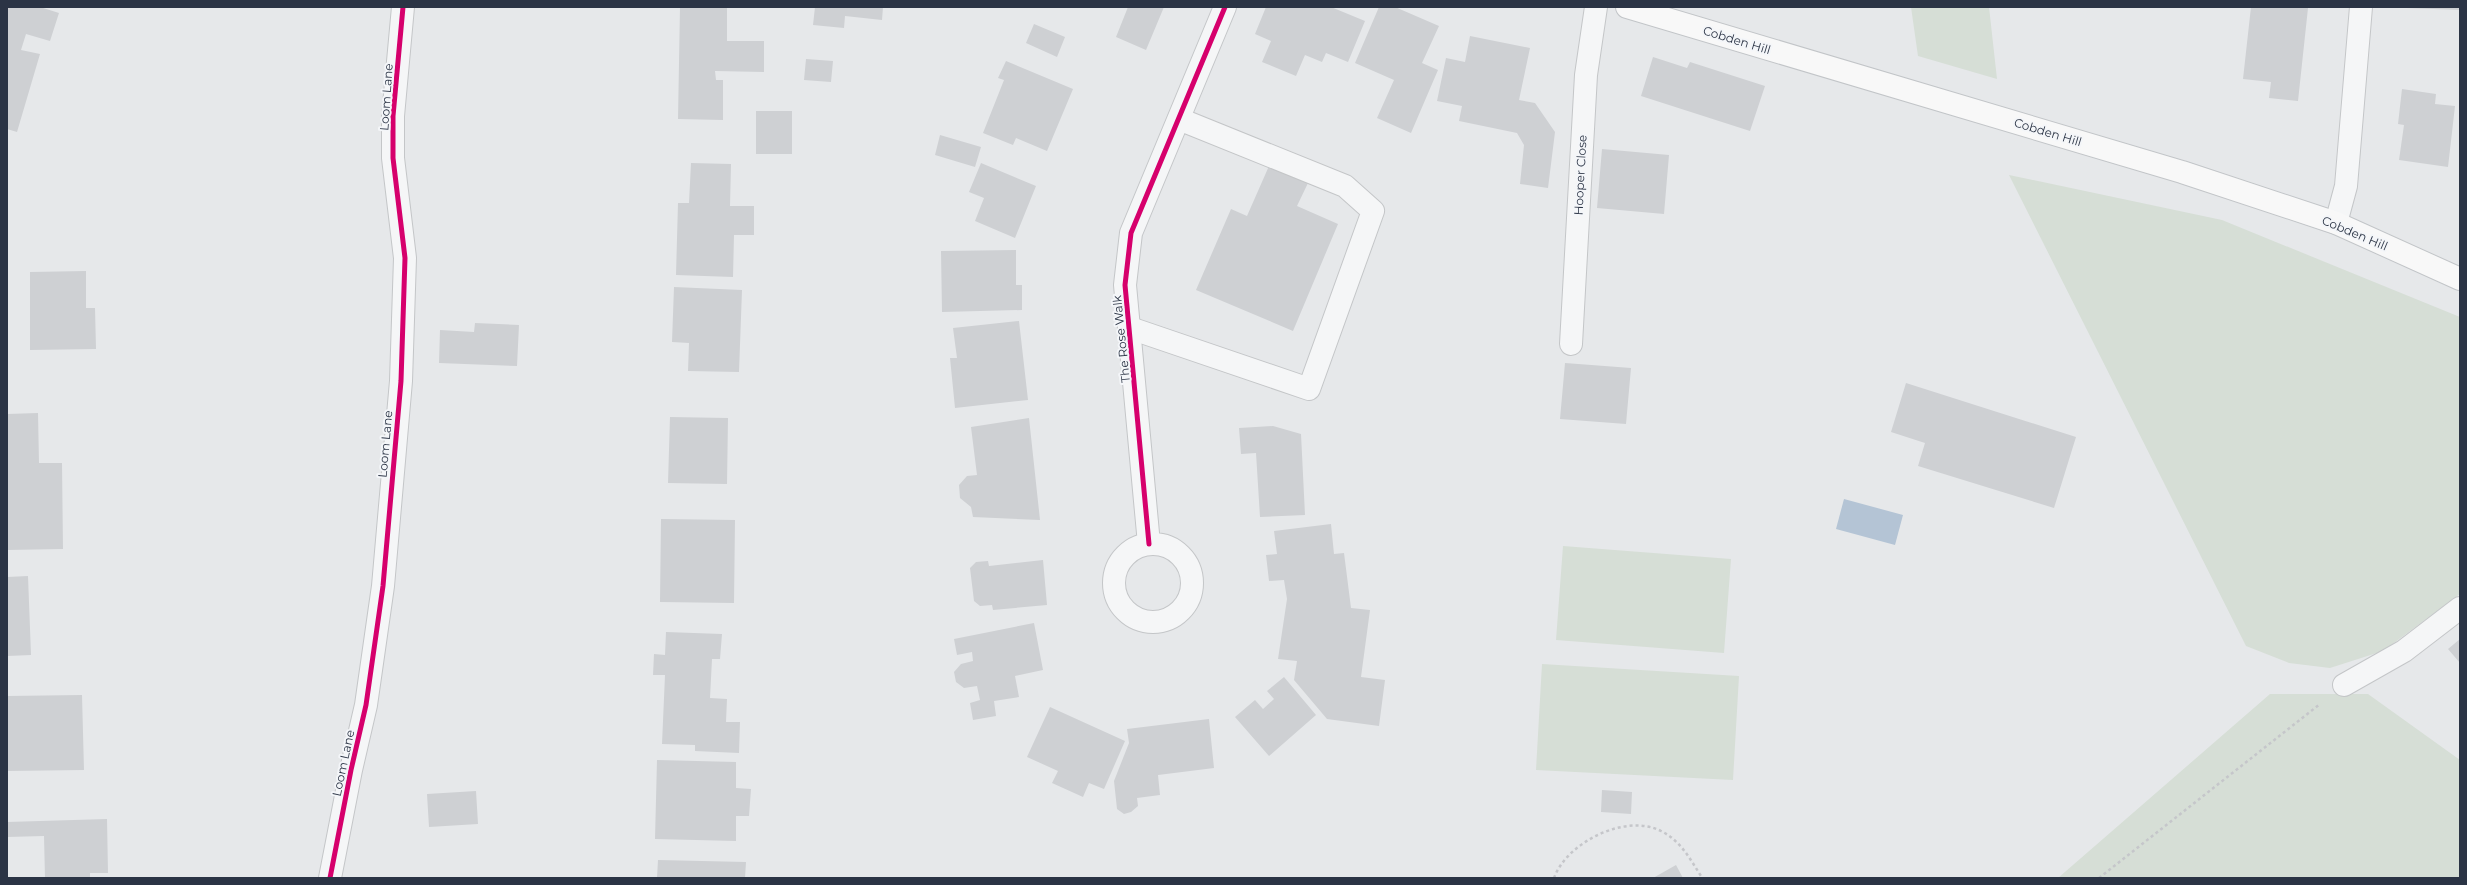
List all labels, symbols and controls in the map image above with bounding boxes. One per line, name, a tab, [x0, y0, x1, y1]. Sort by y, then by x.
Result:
street label: Cobden Hill	[1701, 23, 1773, 57]
street label: Loom Lane	[376, 63, 396, 131]
street label: Cobden Hill	[2012, 115, 2084, 149]
street label: Hooper Close	[1570, 134, 1590, 216]
street label: Cobden Hill	[2320, 212, 2390, 254]
street label: The Rose Walk	[1109, 294, 1133, 384]
street label: Loom Lane	[375, 410, 395, 478]
street label: Loom Lane	[329, 728, 357, 798]

